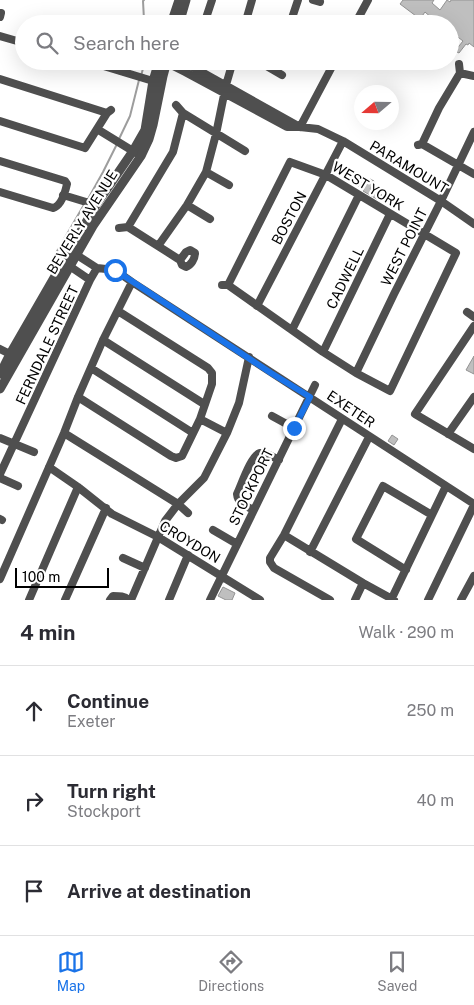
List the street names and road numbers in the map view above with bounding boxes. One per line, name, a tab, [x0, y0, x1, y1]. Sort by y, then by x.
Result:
street label: PARAMOUNT	[367, 137, 451, 197]
street label: WEST YORK	[329, 158, 407, 214]
street label: BEVERLY AVENUE	[43, 167, 121, 277]
street label: BOSTON	[268, 189, 310, 247]
street label: WEST POINT	[378, 205, 430, 289]
street label: CADWELL	[323, 244, 367, 312]
street label: FERNDALE STREET	[12, 283, 82, 407]
street label: EXETER	[324, 387, 378, 431]
street label: STOCKPORT	[225, 446, 277, 528]
street label: CROYDON	[157, 518, 223, 566]

